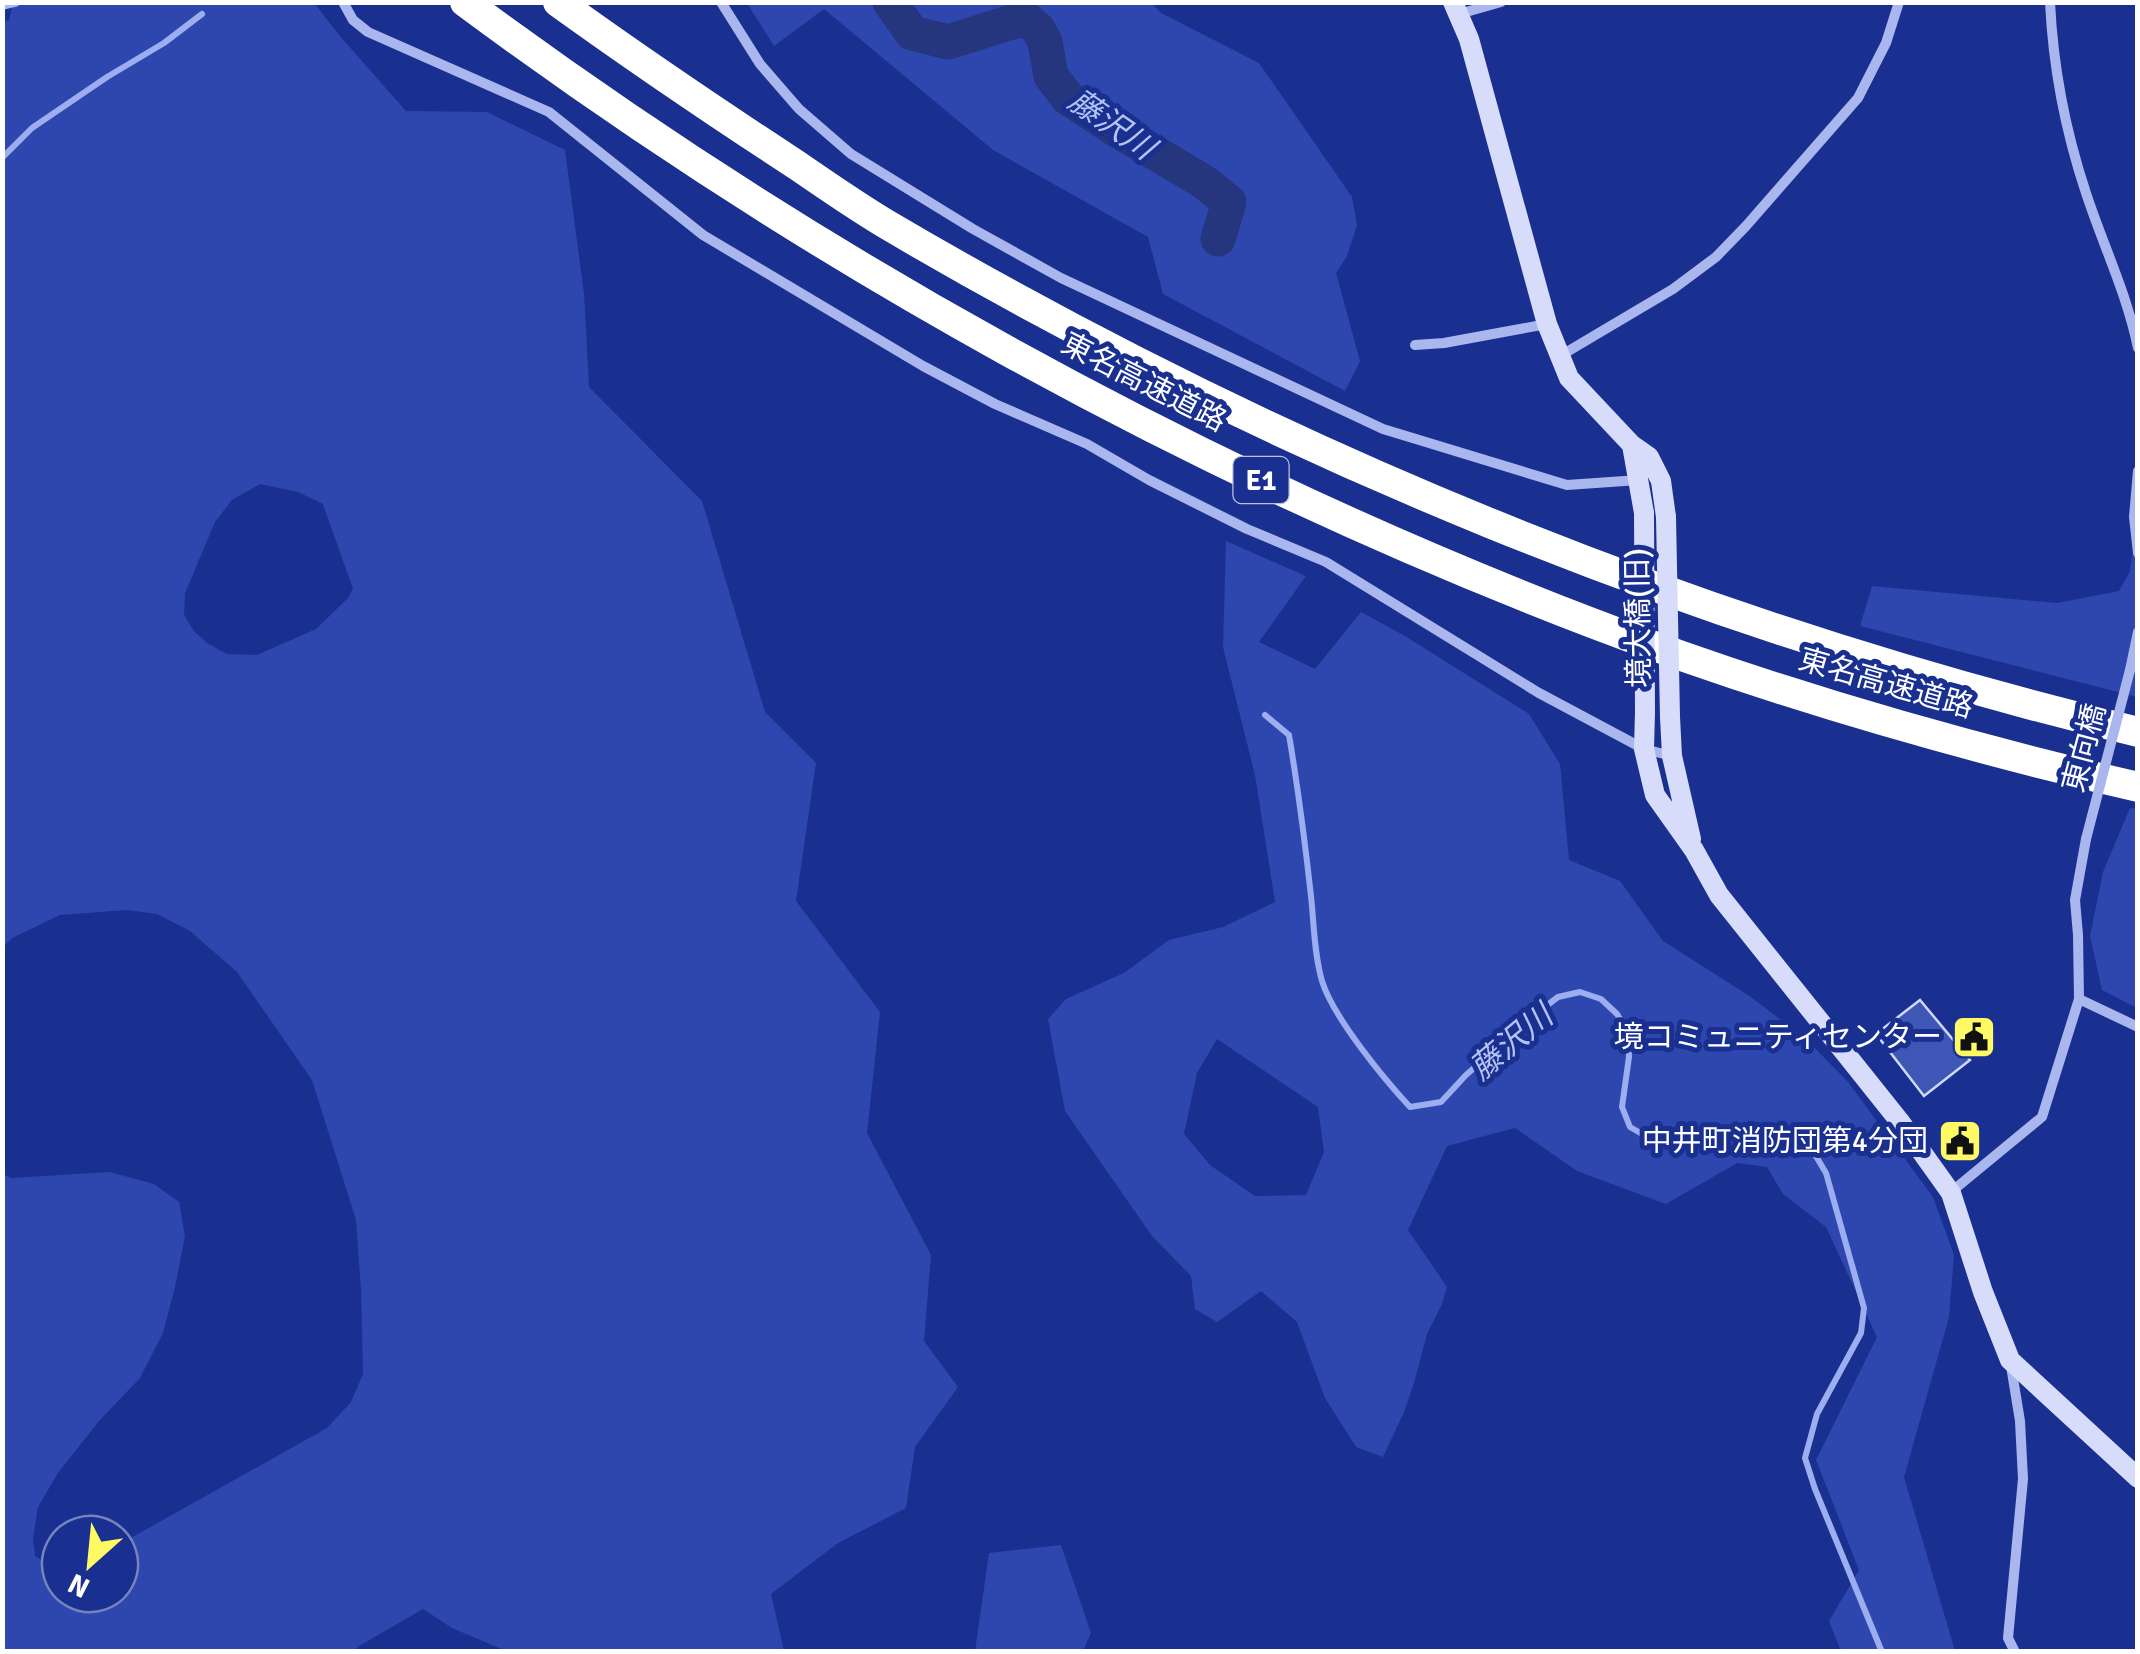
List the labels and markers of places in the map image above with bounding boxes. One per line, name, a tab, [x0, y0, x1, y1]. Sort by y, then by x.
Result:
public building icon: 境コミュニティセンター	[1951, 1014, 1997, 1060]
place label: 境コミュニティセンター	[1614, 1019, 1942, 1056]
public building icon: 中井町消防団第4分団	[1937, 1118, 1983, 1164]
place label: 中井町消防団第4分団	[1642, 1123, 1928, 1160]

